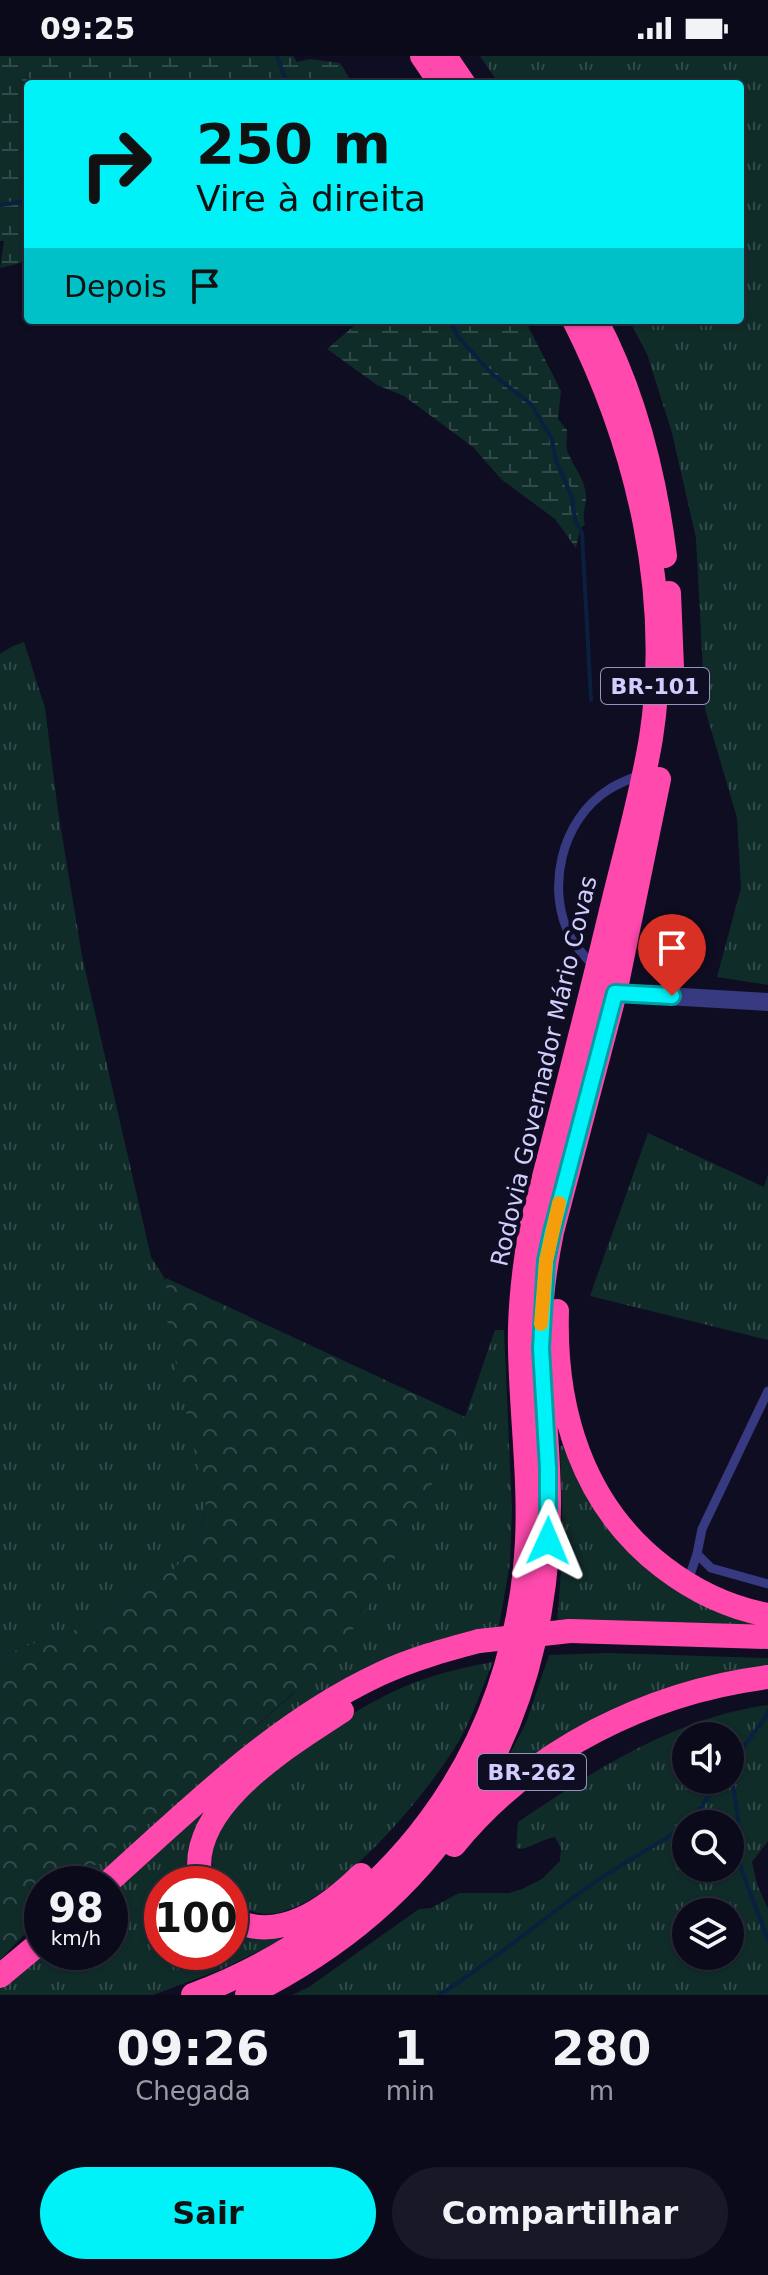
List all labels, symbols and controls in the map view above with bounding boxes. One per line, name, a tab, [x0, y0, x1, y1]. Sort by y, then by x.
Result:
text: 09:25	[40, 11, 136, 46]
text: 250 m	[196, 111, 391, 176]
icon: right	[64, 112, 168, 216]
text: Vire à direita	[196, 178, 426, 219]
icon: arrive	[183, 264, 227, 308]
text: Depois	[64, 269, 167, 304]
road number: BR-101	[601, 668, 709, 704]
street label: Rodovia Governador Mário Covas	[485, 873, 603, 1269]
pin	[638, 914, 706, 996]
icon: arrive	[650, 926, 694, 970]
position arrow	[506, 1499, 590, 1583]
map controls	[672, 1722, 744, 1970]
button: sound	[672, 1722, 744, 1794]
road number: BR-262	[478, 1754, 586, 1790]
button: search	[672, 1810, 744, 1882]
speed limit sign: 100	[144, 1866, 248, 1970]
text: 98	[48, 1885, 104, 1931]
button: layers	[672, 1898, 744, 1970]
text: km/h	[51, 1926, 101, 1950]
text: 09:26	[116, 2020, 269, 2076]
text: 1	[394, 2020, 427, 2076]
text: 280	[551, 2020, 651, 2076]
text: Chegada	[135, 2076, 251, 2106]
text: min	[386, 2076, 435, 2106]
text: m	[589, 2076, 614, 2106]
button: Sair	[40, 2167, 376, 2259]
button: Compartilhar	[392, 2167, 728, 2259]

